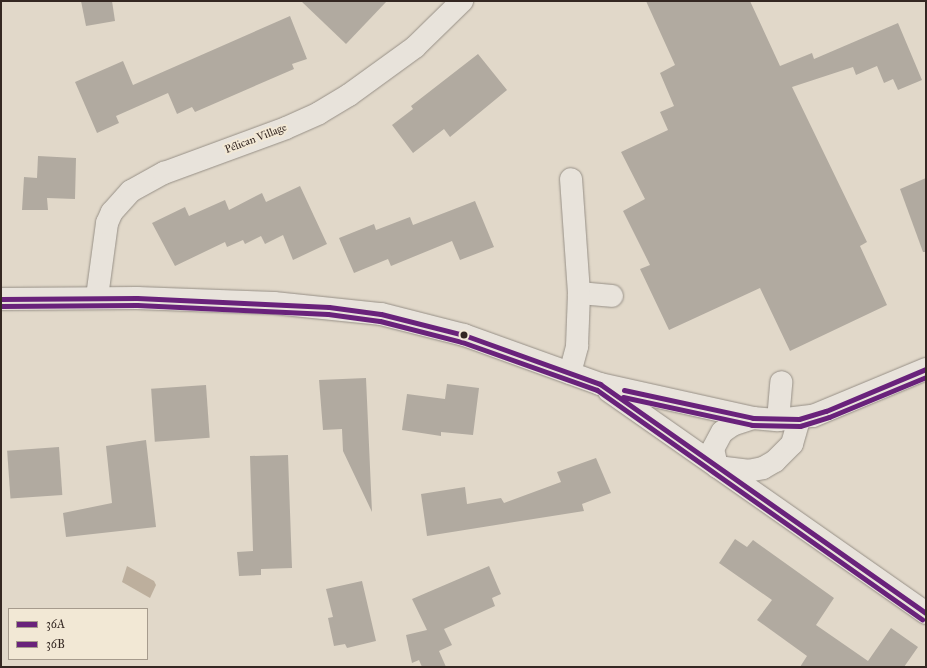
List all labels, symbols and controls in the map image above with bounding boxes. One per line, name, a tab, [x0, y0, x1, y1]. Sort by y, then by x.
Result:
street label: Pélican Village	[223, 121, 289, 157]
unlabelled marker	[459, 330, 469, 340]
legend	[8, 608, 148, 660]
text: 36A	[46, 617, 65, 631]
text: 36B	[46, 637, 65, 651]

